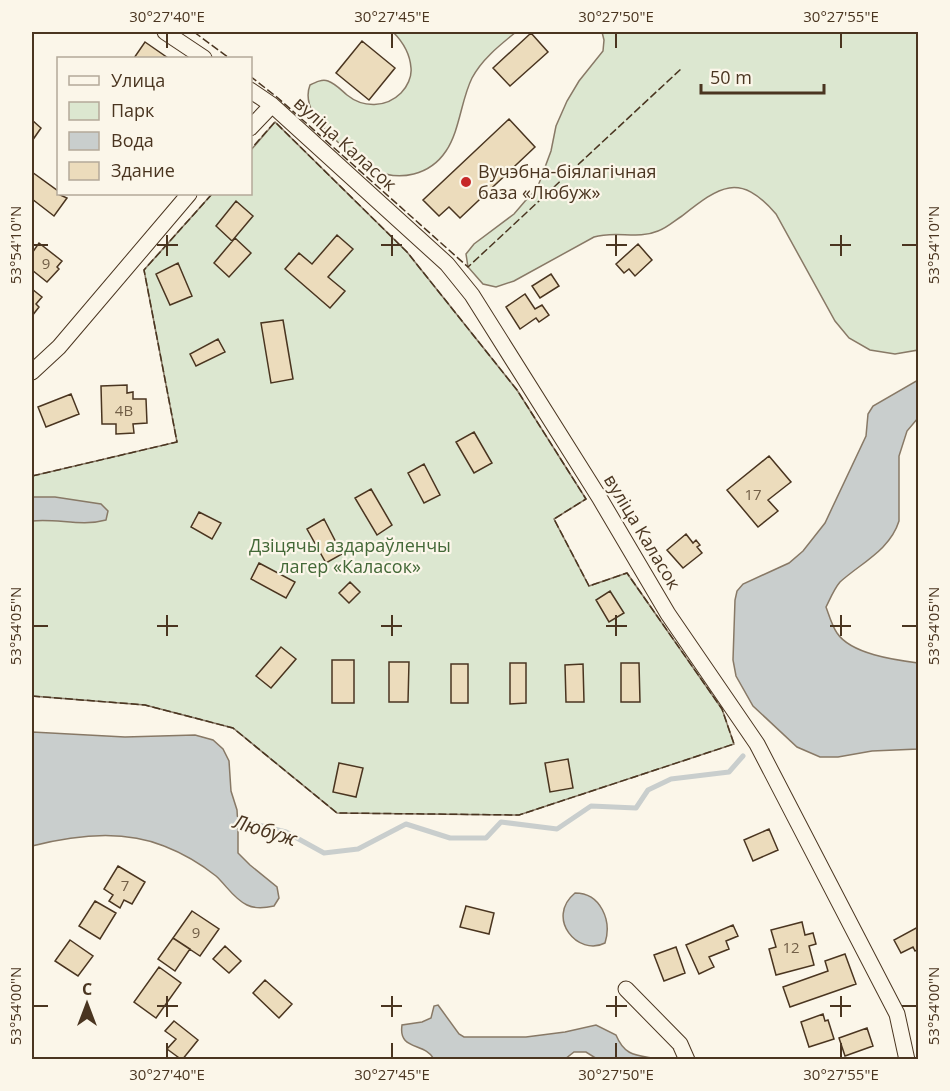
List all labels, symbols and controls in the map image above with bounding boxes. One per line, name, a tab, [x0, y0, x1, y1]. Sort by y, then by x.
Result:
text: 30°27'40"E	[129, 6, 205, 26]
text: 30°27'45"E	[354, 6, 430, 26]
text: 30°27'50"E	[578, 6, 654, 26]
text: 30°27'55"E	[803, 6, 879, 26]
legend	[57, 57, 252, 195]
scale bar	[701, 57, 824, 95]
text: 50 m	[710, 65, 752, 89]
text: Улица	[111, 68, 165, 92]
street label: вуліца Каласок	[289, 91, 403, 196]
text: Парк	[111, 98, 155, 122]
text: Вода	[111, 128, 154, 152]
text: Здание	[111, 158, 175, 182]
place label: Вучэбна-біялагічная база «Любуж»	[478, 159, 656, 204]
marker: Вучэбна-біялагічная база «Любуж»	[459, 175, 473, 189]
text: 53°54'10"N	[5, 206, 25, 284]
text: 53°54'10"N	[923, 206, 943, 284]
house number: 9	[42, 253, 50, 273]
house number: 4В	[115, 400, 133, 420]
street label: вуліца Каласок	[599, 470, 687, 594]
house number: 17	[744, 484, 762, 504]
park label: Дзіцячы аздараўленчы лагер «Каласок»	[249, 533, 451, 578]
text: 53°54'05"N	[5, 587, 25, 665]
text: 53°54'05"N	[923, 587, 943, 665]
water label: Любуж	[229, 807, 302, 852]
house number: 7	[121, 875, 129, 895]
house number: 9	[192, 922, 200, 942]
house number: 12	[782, 937, 800, 957]
text: 53°54'00"N	[5, 967, 25, 1045]
text: 53°54'00"N	[923, 967, 943, 1045]
north arrow	[57, 974, 117, 1034]
text: С	[82, 978, 92, 1000]
text: 30°27'40"E	[129, 1064, 205, 1084]
text: 30°27'45"E	[354, 1064, 430, 1084]
text: 30°27'50"E	[578, 1064, 654, 1084]
text: 30°27'55"E	[803, 1064, 879, 1084]

